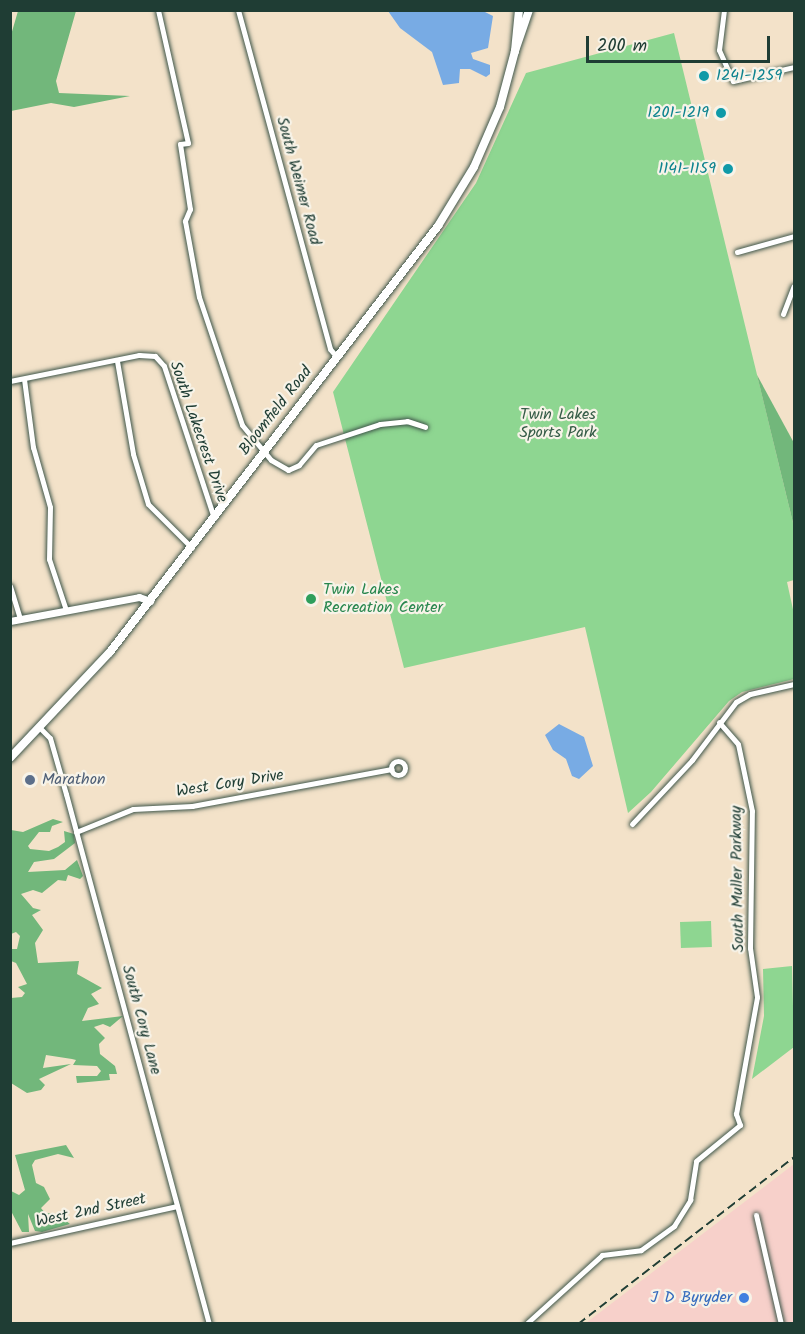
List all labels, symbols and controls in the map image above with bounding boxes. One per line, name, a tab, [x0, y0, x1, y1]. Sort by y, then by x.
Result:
scale bar	[589, 24, 774, 62]
text: 200 m	[597, 32, 647, 61]
place label: 1241-1259	[716, 66, 782, 86]
marker: 1241-1259	[697, 69, 711, 83]
place label: 1201-1219	[647, 103, 709, 123]
marker: 1201-1219	[714, 106, 728, 120]
street label: South Weimer Road	[272, 115, 324, 247]
place label: 1141-1159	[658, 159, 716, 179]
marker: 1141-1159	[721, 162, 735, 176]
street label: South Lakecrest Drive	[165, 359, 231, 505]
street label: Bloomfield Road	[235, 363, 317, 459]
park label: Twin Lakes Sports Park	[519, 405, 597, 443]
place label: Twin Lakes Recreation Center	[323, 580, 443, 618]
marker: Twin Lakes Recreation Center	[304, 592, 318, 606]
street label: West Cory Drive	[175, 766, 285, 802]
place label: Marathon	[42, 770, 105, 790]
marker: Marathon	[23, 773, 37, 787]
street label: South Muller Parkway	[727, 806, 749, 952]
street label: South Cory Lane	[117, 963, 165, 1077]
street label: West 2nd Street	[34, 1190, 148, 1232]
place label: J D Byryder	[650, 1288, 732, 1308]
marker: J D Byryder	[737, 1291, 751, 1305]

